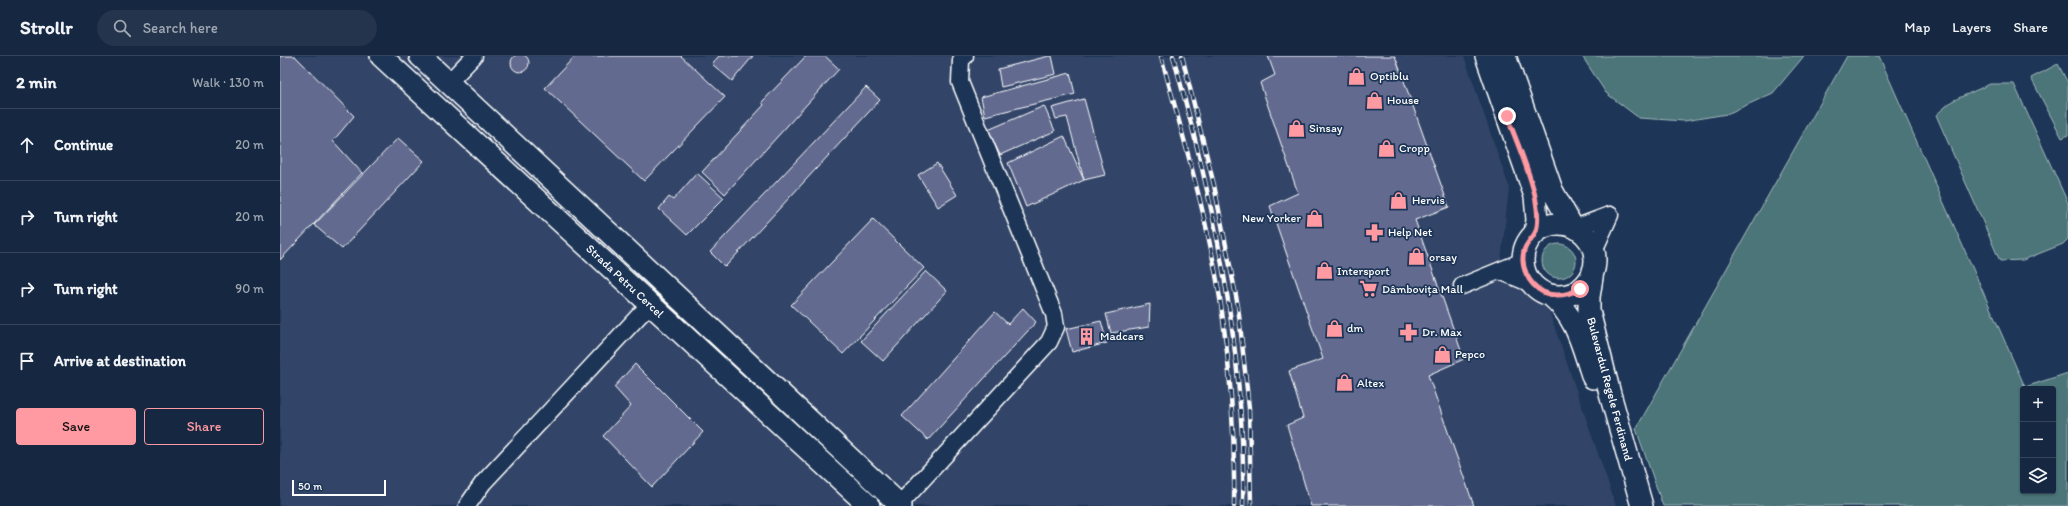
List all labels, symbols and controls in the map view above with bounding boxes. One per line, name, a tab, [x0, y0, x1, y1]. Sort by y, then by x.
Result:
search box	[97, 10, 377, 46]
text: Strollr	[20, 16, 73, 39]
icon: search	[111, 17, 133, 39]
text: Search here	[143, 19, 218, 37]
text: Map	[1905, 19, 1930, 36]
text: Layers	[1952, 19, 1991, 36]
text: Share	[2013, 19, 2048, 36]
shop icon: Optiblu	[1347, 66, 1367, 86]
place label: Optiblu	[1370, 69, 1409, 83]
text: 2 min	[16, 72, 56, 92]
text: Walk · 130 m	[192, 75, 264, 90]
shop icon: House	[1364, 90, 1384, 110]
place label: House	[1387, 93, 1419, 107]
route end	[1498, 107, 1516, 125]
shop icon: Sinsay	[1286, 118, 1306, 138]
place label: Sinsay	[1309, 121, 1343, 135]
icon: ahead	[16, 134, 38, 156]
text: Continue	[54, 136, 113, 154]
text: 20 m	[235, 137, 264, 152]
shop icon: Cropp	[1376, 138, 1396, 158]
place label: Cropp	[1399, 141, 1430, 155]
shop icon: Hervis	[1389, 190, 1409, 210]
place label: Hervis	[1412, 193, 1445, 207]
icon: right	[16, 206, 38, 228]
text: Turn right	[54, 208, 118, 226]
shop icon: New Yorker	[1304, 208, 1324, 228]
text: 20 m	[235, 209, 264, 224]
place label: New Yorker	[1242, 211, 1301, 225]
pharmacy icon: Help Net	[1365, 222, 1385, 242]
place label: Help Net	[1388, 225, 1433, 239]
street label: Strada Petru Cercel	[583, 241, 667, 321]
shop icon: orsay	[1406, 247, 1426, 267]
place label: orsay	[1429, 250, 1457, 264]
shop icon: Intersport	[1314, 261, 1334, 281]
place label: Intersport	[1337, 264, 1390, 278]
icon: right	[16, 278, 38, 300]
supermarket icon: Dâmbovița Mall	[1359, 279, 1379, 299]
text: Turn right	[54, 280, 118, 298]
route start	[1571, 280, 1589, 298]
text: 90 m	[235, 281, 264, 296]
place label: Dâmbovița Mall	[1382, 282, 1464, 296]
street label: Bulevardul Regele Ferdinand	[1584, 316, 1636, 463]
shop icon: dm	[1324, 318, 1344, 338]
place label: dm	[1347, 321, 1364, 335]
pharmacy icon: Dr. Max	[1399, 322, 1419, 342]
place label: Dr. Max	[1422, 325, 1462, 339]
building icon: Madcars	[1077, 326, 1097, 346]
place label: Madcars	[1100, 329, 1144, 343]
shop icon: Pepco	[1432, 344, 1452, 364]
place label: Pepco	[1455, 347, 1485, 361]
icon: arrive	[16, 350, 38, 372]
text: Arrive at destination	[54, 352, 186, 370]
shop icon: Altex	[1334, 373, 1354, 393]
place label: Altex	[1357, 376, 1384, 390]
map controls	[2020, 386, 2056, 494]
button: +	[2020, 386, 2056, 422]
button: Save	[16, 408, 136, 445]
button: Share	[144, 408, 264, 445]
button: −	[2020, 422, 2056, 458]
button: layers	[2020, 458, 2056, 494]
scale bar	[292, 478, 386, 497]
text: 50 m	[298, 480, 322, 493]

